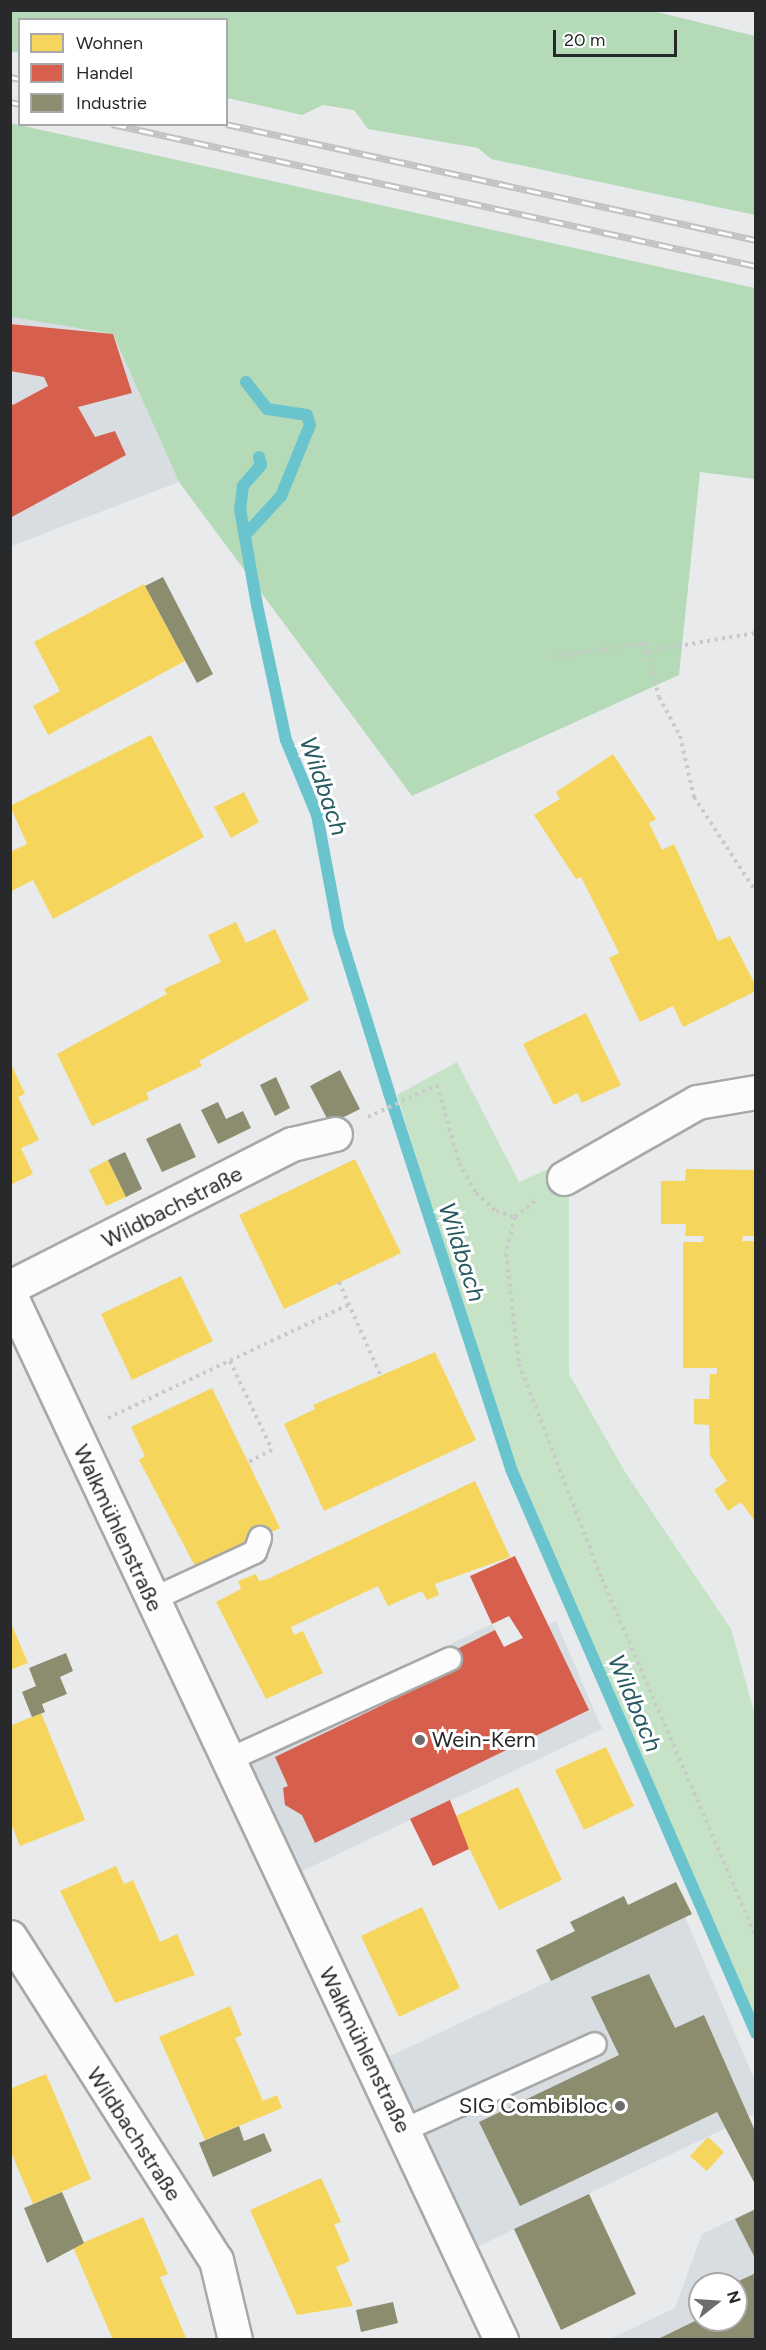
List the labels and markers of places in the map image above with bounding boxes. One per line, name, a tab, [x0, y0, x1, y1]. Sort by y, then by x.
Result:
place label: Wein-Kern	[432, 1727, 536, 1753]
marker: Wein-Kern	[413, 1733, 427, 1747]
place label: SIG Combibloc	[459, 2093, 608, 2119]
marker: SIG Combibloc	[613, 2099, 627, 2113]

